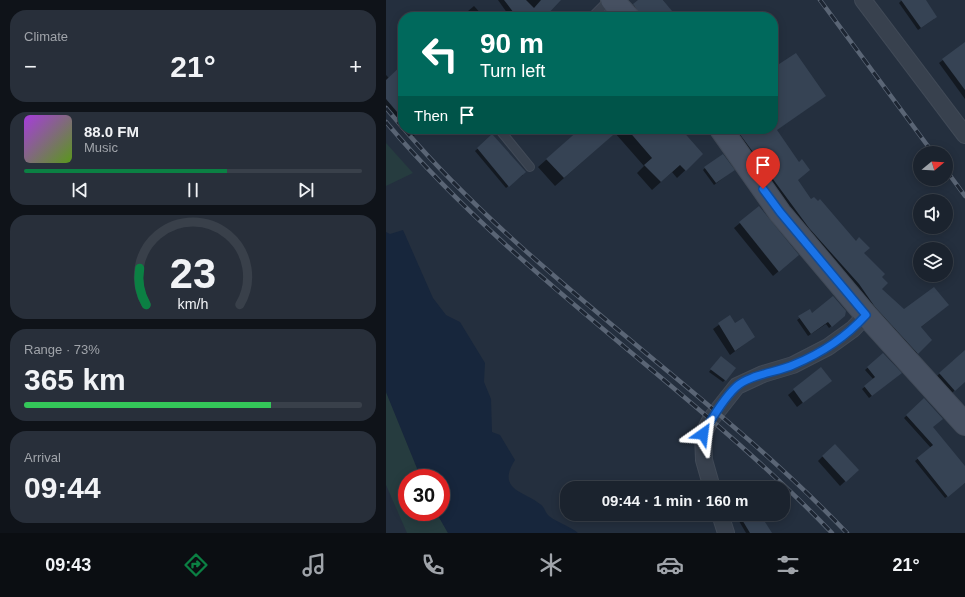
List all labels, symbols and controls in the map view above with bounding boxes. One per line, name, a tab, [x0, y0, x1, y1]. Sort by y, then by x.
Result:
icon: left	[414, 28, 466, 80]
text: 90 m	[480, 28, 544, 59]
text: Climate	[24, 29, 68, 44]
text: 21°	[170, 50, 216, 83]
text: −	[24, 54, 37, 79]
text: +	[349, 54, 362, 79]
text: Turn left	[480, 61, 545, 81]
icon: arrive	[456, 104, 478, 126]
text: Then	[414, 107, 448, 124]
text: 88.0 FM	[84, 123, 139, 140]
text: Music	[84, 140, 118, 155]
north arrow	[913, 146, 953, 186]
map controls	[913, 146, 953, 282]
pin	[746, 148, 780, 189]
icon: arrive	[752, 154, 774, 176]
icon: previous	[69, 179, 91, 201]
icon: pause	[182, 179, 204, 201]
icon: next	[295, 179, 317, 201]
button: sound	[913, 194, 953, 234]
button: layers	[913, 242, 953, 282]
text: 23	[170, 249, 216, 296]
text: km/h	[178, 295, 209, 311]
text: Range · 73%	[24, 342, 100, 357]
text: 365 km	[24, 363, 126, 396]
position arrow	[682, 413, 724, 455]
text: Arrival	[24, 450, 61, 465]
speed limit sign: 30	[398, 469, 450, 521]
text: 09:44	[24, 471, 101, 504]
text: 09:44 · 1 min · 160 m	[602, 492, 748, 509]
icon: directions	[182, 551, 210, 579]
icon: music	[300, 551, 328, 579]
icon: phone	[419, 551, 447, 579]
icon: climate	[537, 551, 565, 579]
icon: car	[656, 551, 684, 579]
icon: filters	[774, 551, 802, 579]
text: 09:43	[45, 555, 91, 575]
text: 21°	[892, 555, 920, 575]

